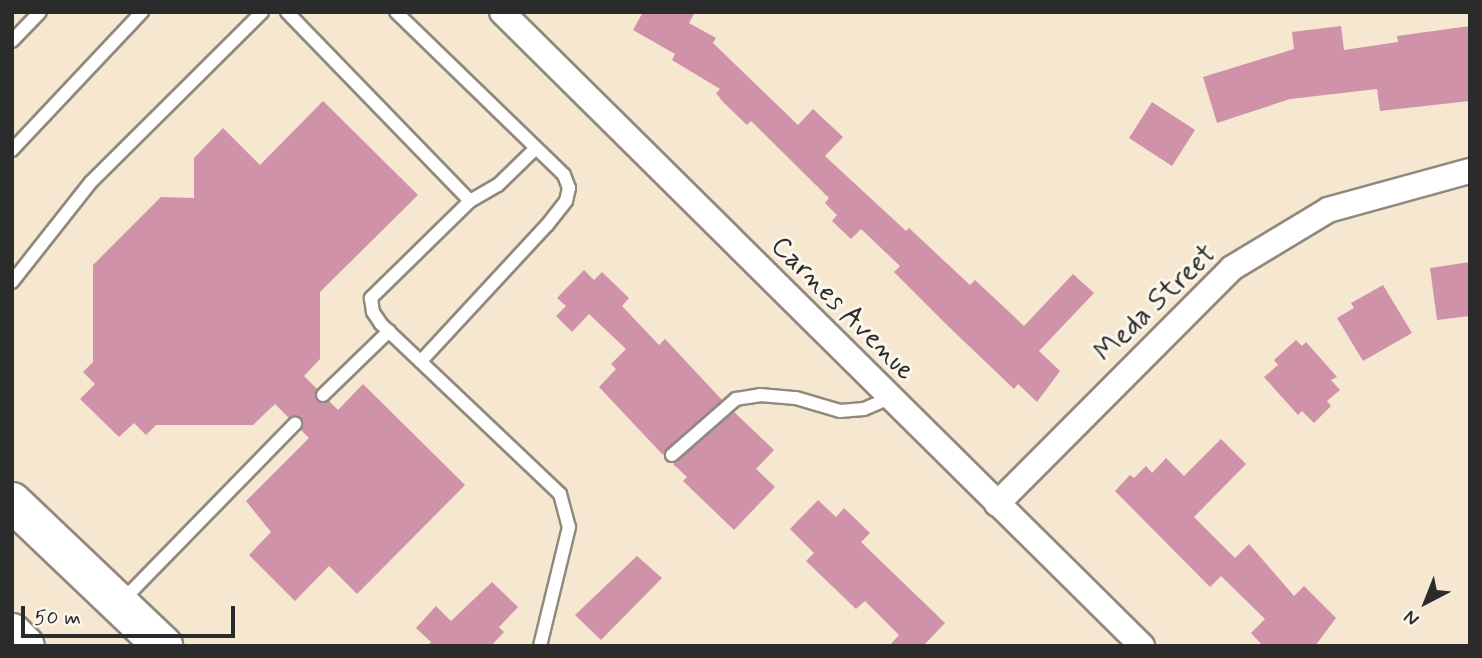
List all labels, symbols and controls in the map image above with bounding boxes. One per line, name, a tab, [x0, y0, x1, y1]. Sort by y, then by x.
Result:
street label: Carnes Avenue	[764, 231, 920, 387]
street label: Meda Street	[1089, 238, 1223, 370]
north arrow	[1391, 567, 1461, 637]
scale bar	[24, 592, 238, 636]
text: 50 m	[34, 604, 81, 632]
text: N	[1399, 604, 1425, 632]

